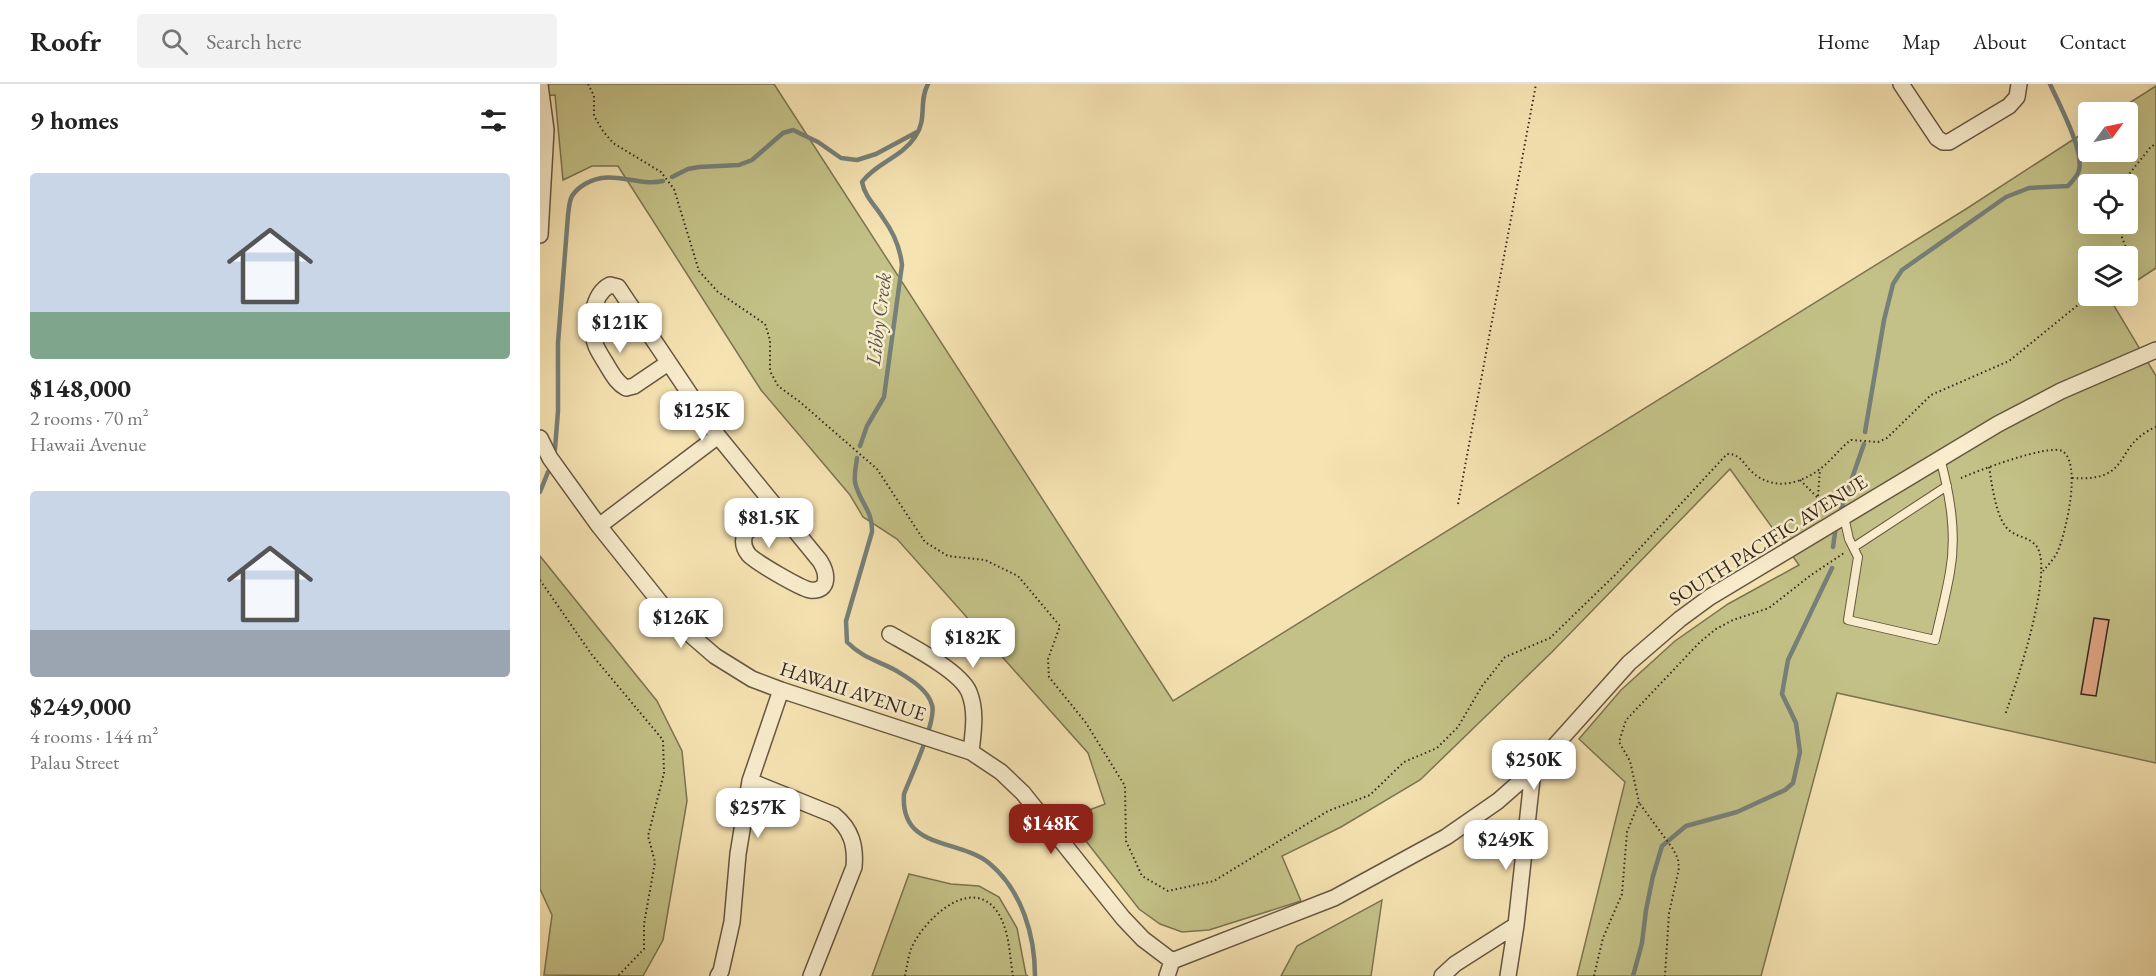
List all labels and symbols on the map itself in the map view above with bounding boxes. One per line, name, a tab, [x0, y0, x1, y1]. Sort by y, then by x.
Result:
north arrow	[2078, 102, 2138, 162]
water label: Libby Creek	[859, 270, 897, 368]
pin: $121K	[578, 303, 662, 354]
pin: $125K	[660, 391, 744, 442]
street label: SOUTH PACIFIC AVENUE	[1664, 468, 1872, 612]
pin: $81.5K	[720, 498, 818, 549]
pin: $126K	[639, 598, 723, 649]
pin: $182K	[931, 618, 1015, 669]
street label: HAWAII AVENUE	[777, 655, 929, 727]
pin: $250K	[1492, 740, 1576, 791]
pin: $257K	[716, 788, 800, 839]
pin: $148K	[1009, 804, 1093, 855]
pin: $249K	[1464, 820, 1548, 871]

